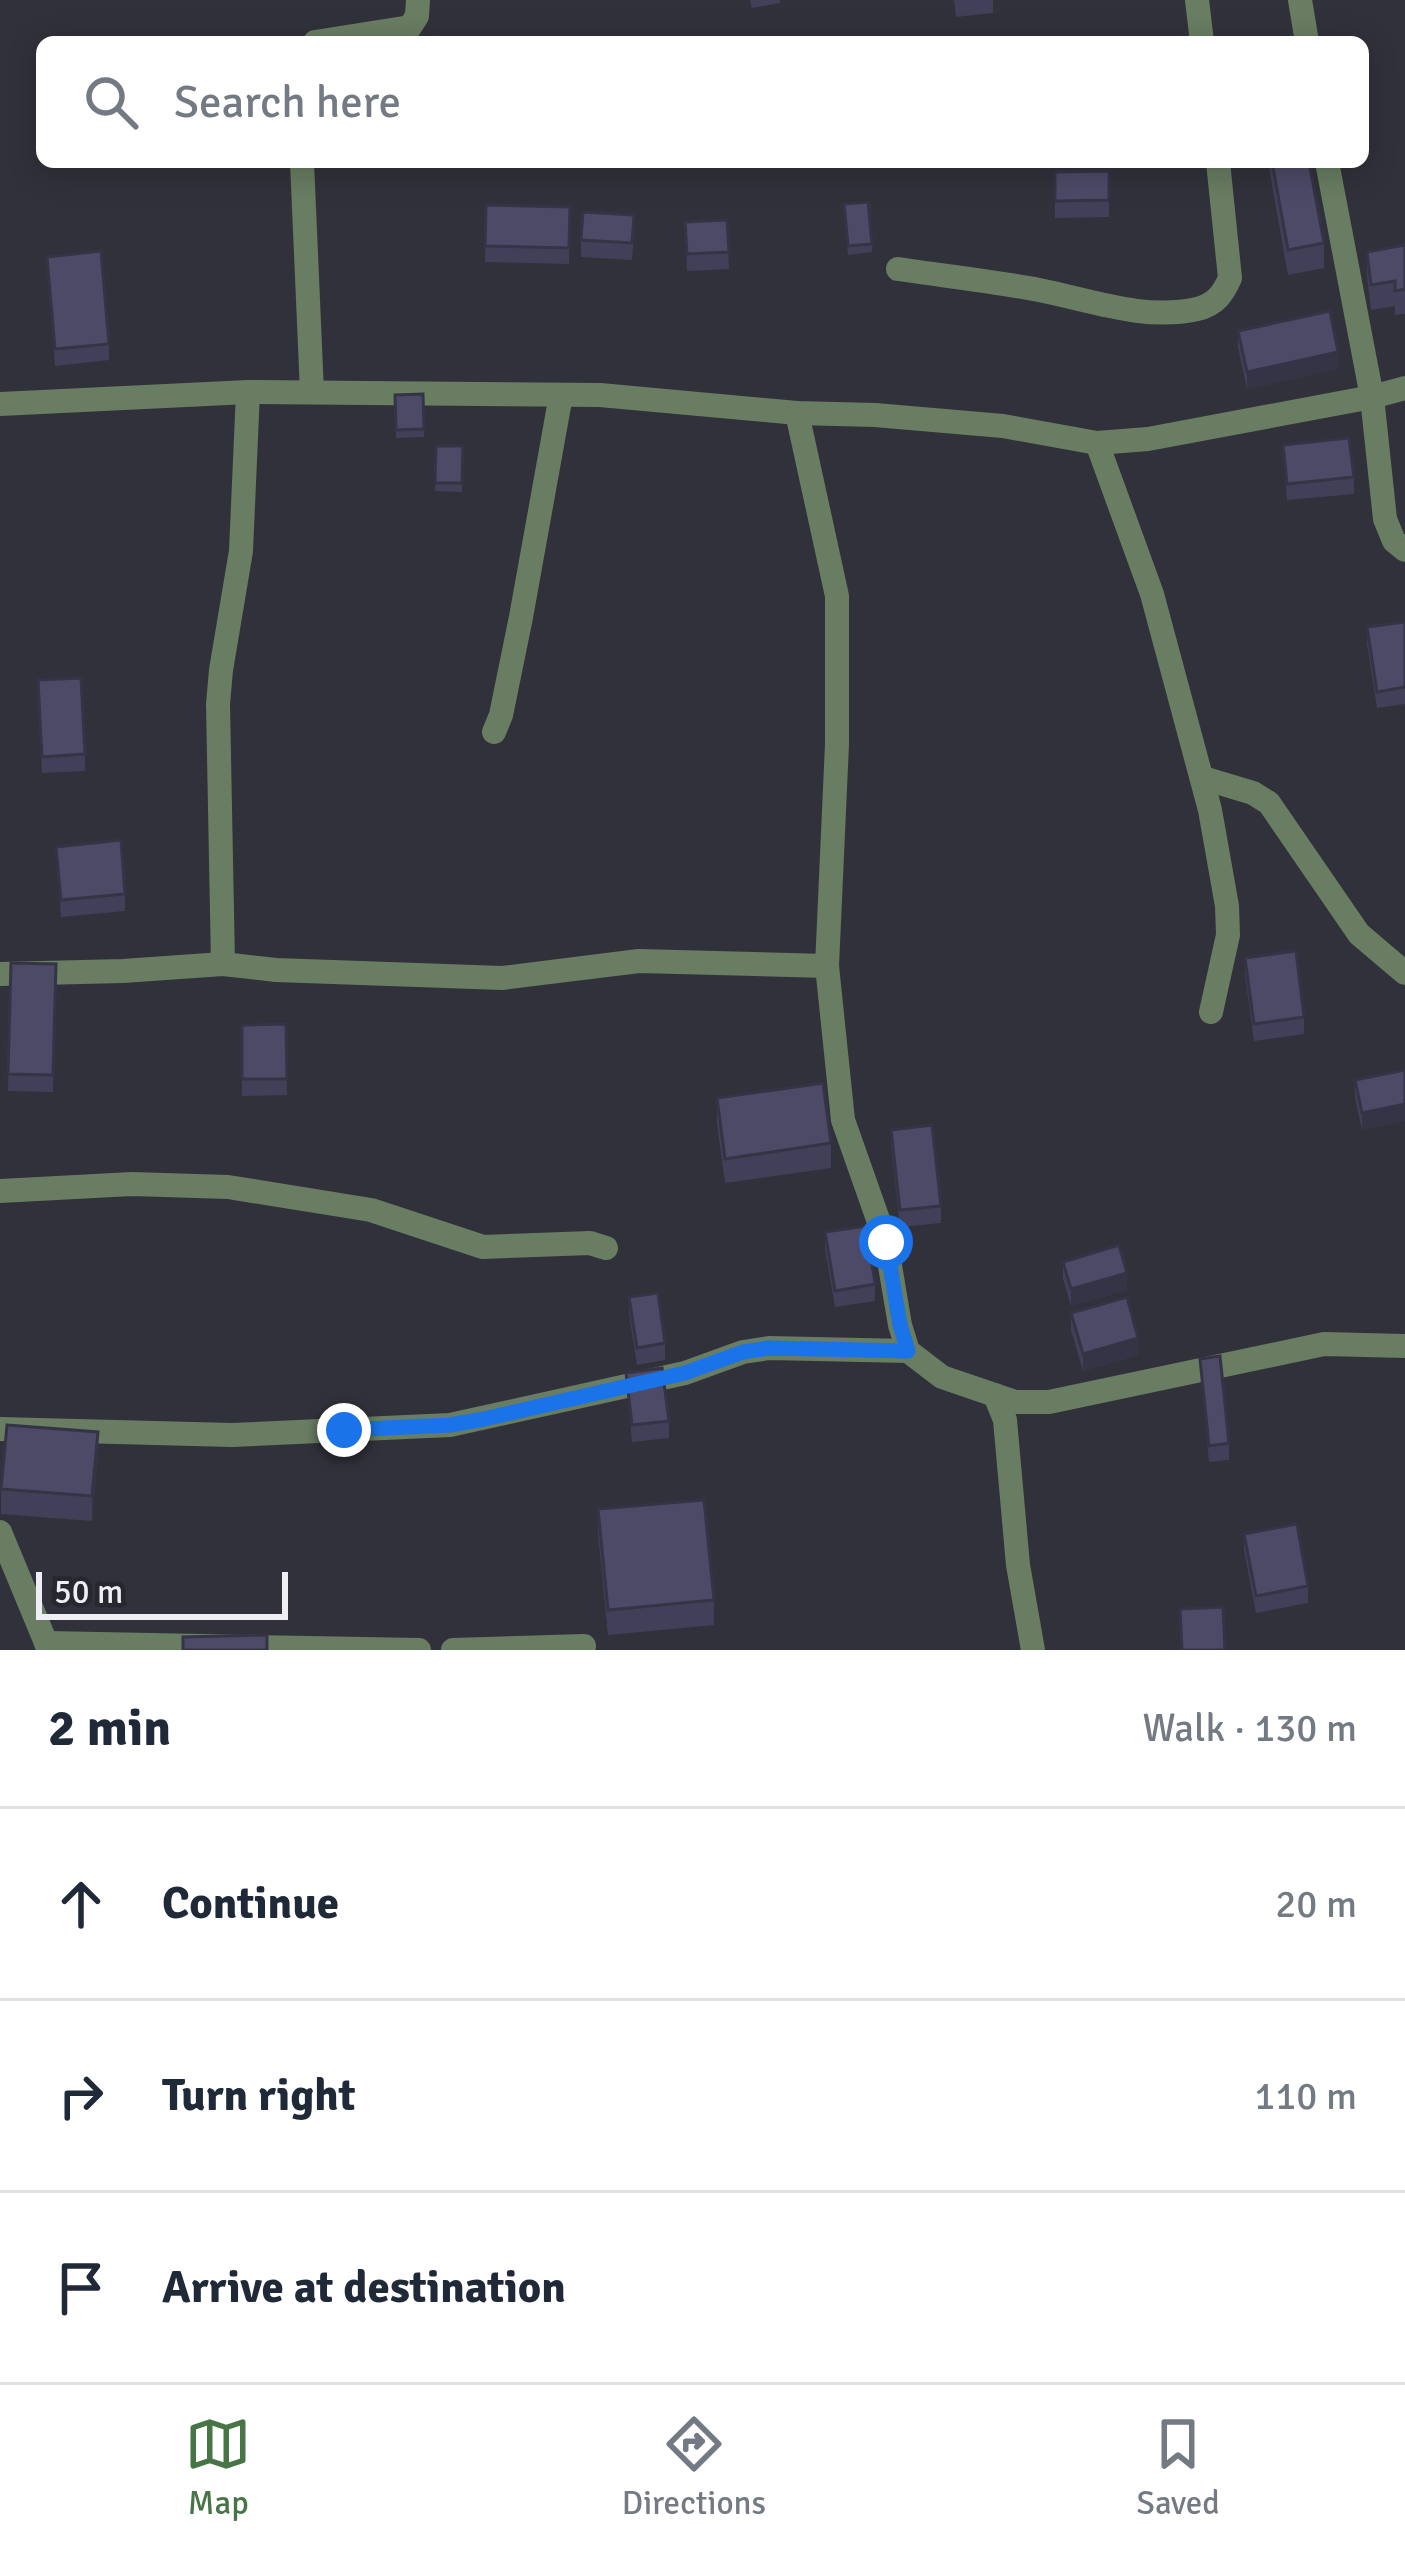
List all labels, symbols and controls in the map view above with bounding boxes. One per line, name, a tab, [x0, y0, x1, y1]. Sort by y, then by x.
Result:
search box	[36, 36, 1369, 168]
icon: search	[78, 69, 144, 135]
text: Search here	[174, 75, 401, 130]
route start	[859, 1215, 913, 1269]
route end	[317, 1403, 371, 1457]
scale bar	[36, 1566, 288, 1619]
text: 50 m	[54, 1572, 123, 1613]
text: 2 min	[48, 1697, 171, 1760]
text: Walk · 130 m	[1143, 1704, 1357, 1752]
icon: ahead	[48, 1871, 114, 1937]
text: Continue	[162, 1876, 339, 1931]
text: 20 m	[1275, 1880, 1357, 1928]
icon: right	[48, 2063, 114, 2129]
text: Turn right	[162, 2068, 356, 2123]
text: 110 m	[1254, 2072, 1357, 2120]
icon: arrive	[48, 2255, 114, 2321]
text: Arrive at destination	[162, 2260, 566, 2315]
tab: Map	[185, 2411, 251, 2524]
tab: Directions	[622, 2411, 766, 2524]
tab: Saved	[1137, 2411, 1220, 2524]

